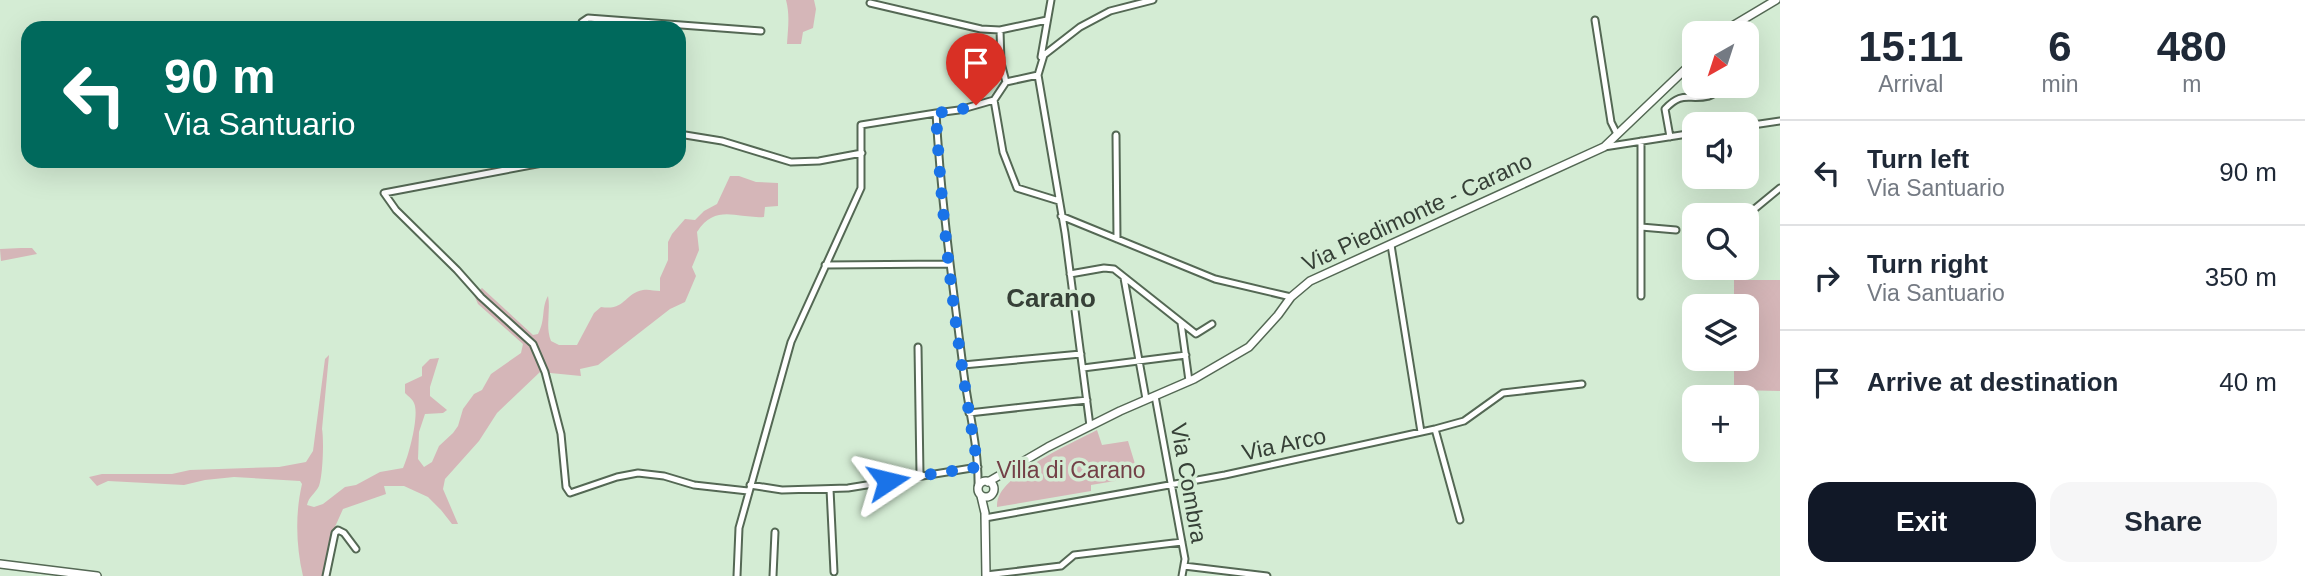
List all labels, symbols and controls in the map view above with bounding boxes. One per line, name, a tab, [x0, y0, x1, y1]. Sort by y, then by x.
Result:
north arrow	[1682, 21, 1759, 98]
map controls	[1682, 21, 1759, 462]
text: 15:11	[1858, 23, 1963, 70]
text: 6	[2048, 23, 2072, 70]
text: 480	[2157, 23, 2227, 70]
pin	[946, 33, 1006, 105]
icon: arrive	[957, 44, 995, 82]
icon: left	[49, 49, 140, 140]
text: 90 m	[164, 49, 276, 103]
text: Arrival	[1878, 71, 1943, 97]
text: min	[2041, 71, 2079, 97]
text: m	[2182, 71, 2201, 97]
text: Via Santuario	[164, 106, 356, 142]
button: sound	[1682, 112, 1759, 189]
text: Turn left	[1867, 144, 1969, 174]
street label: Via Piedimonte - Carano	[1298, 147, 1536, 277]
icon: left	[1808, 154, 1846, 192]
text: 90 m	[2219, 157, 2277, 187]
text: Via Santuario	[1867, 175, 2005, 201]
button: search	[1682, 203, 1759, 280]
text: Turn right	[1867, 249, 1988, 279]
icon: right	[1808, 259, 1846, 297]
text: 350 m	[2205, 262, 2277, 292]
text: Via Santuario	[1867, 280, 2005, 306]
district label: Carano	[1006, 283, 1096, 313]
button: layers	[1682, 294, 1759, 371]
icon: arrive	[1808, 364, 1846, 402]
text: Arrive at destination	[1867, 367, 2118, 397]
text: 40 m	[2219, 367, 2277, 397]
button: +	[1682, 385, 1759, 462]
street label: Via Combra	[1166, 421, 1212, 545]
street label: Via Arco	[1240, 422, 1328, 466]
position arrow	[851, 444, 925, 518]
park label: Villa di Carano	[996, 457, 1146, 483]
button: Exit	[1808, 482, 2036, 562]
button: Share	[2050, 482, 2277, 562]

